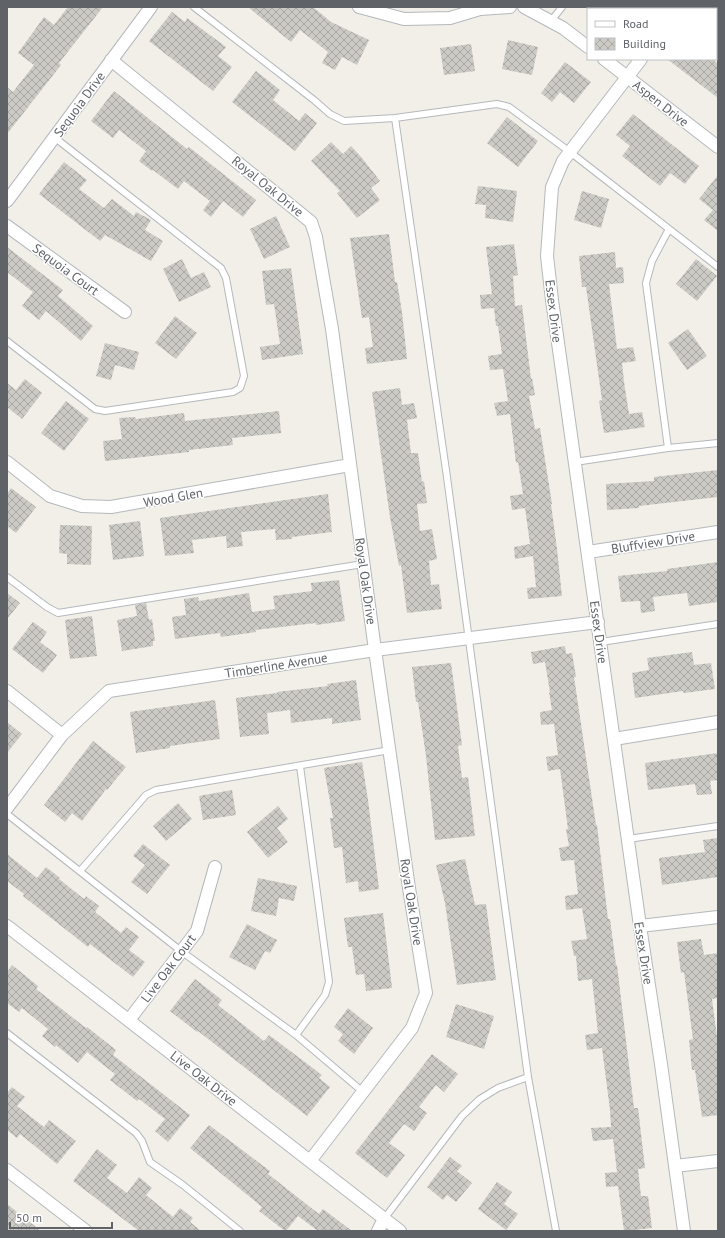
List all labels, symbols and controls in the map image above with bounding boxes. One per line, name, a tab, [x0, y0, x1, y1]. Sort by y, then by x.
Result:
legend	[587, 8, 717, 60]
text: Road	[623, 16, 648, 31]
text: Building	[623, 36, 666, 51]
street label: Sequoia Drive	[50, 68, 109, 140]
street label: Aspen Drive	[629, 76, 692, 131]
street label: Royal Oak Drive	[228, 152, 307, 221]
street label: Sequoia Court	[29, 240, 103, 300]
street label: Essex Drive	[541, 279, 566, 343]
street label: Wood Glen	[142, 484, 204, 511]
street label: Bluffview Drive	[610, 527, 696, 558]
street label: Royal Oak Drive	[351, 537, 380, 626]
street label: Essex Drive	[586, 600, 611, 665]
street label: Timberline Avenue	[223, 649, 329, 682]
street label: Royal Oak Drive	[396, 858, 427, 947]
street label: Essex Drive	[630, 921, 657, 986]
street label: Live Oak Court	[137, 930, 200, 1006]
street label: Live Oak Drive	[167, 1047, 241, 1110]
scale bar	[10, 1204, 112, 1230]
text: 50 m	[16, 1210, 42, 1225]

